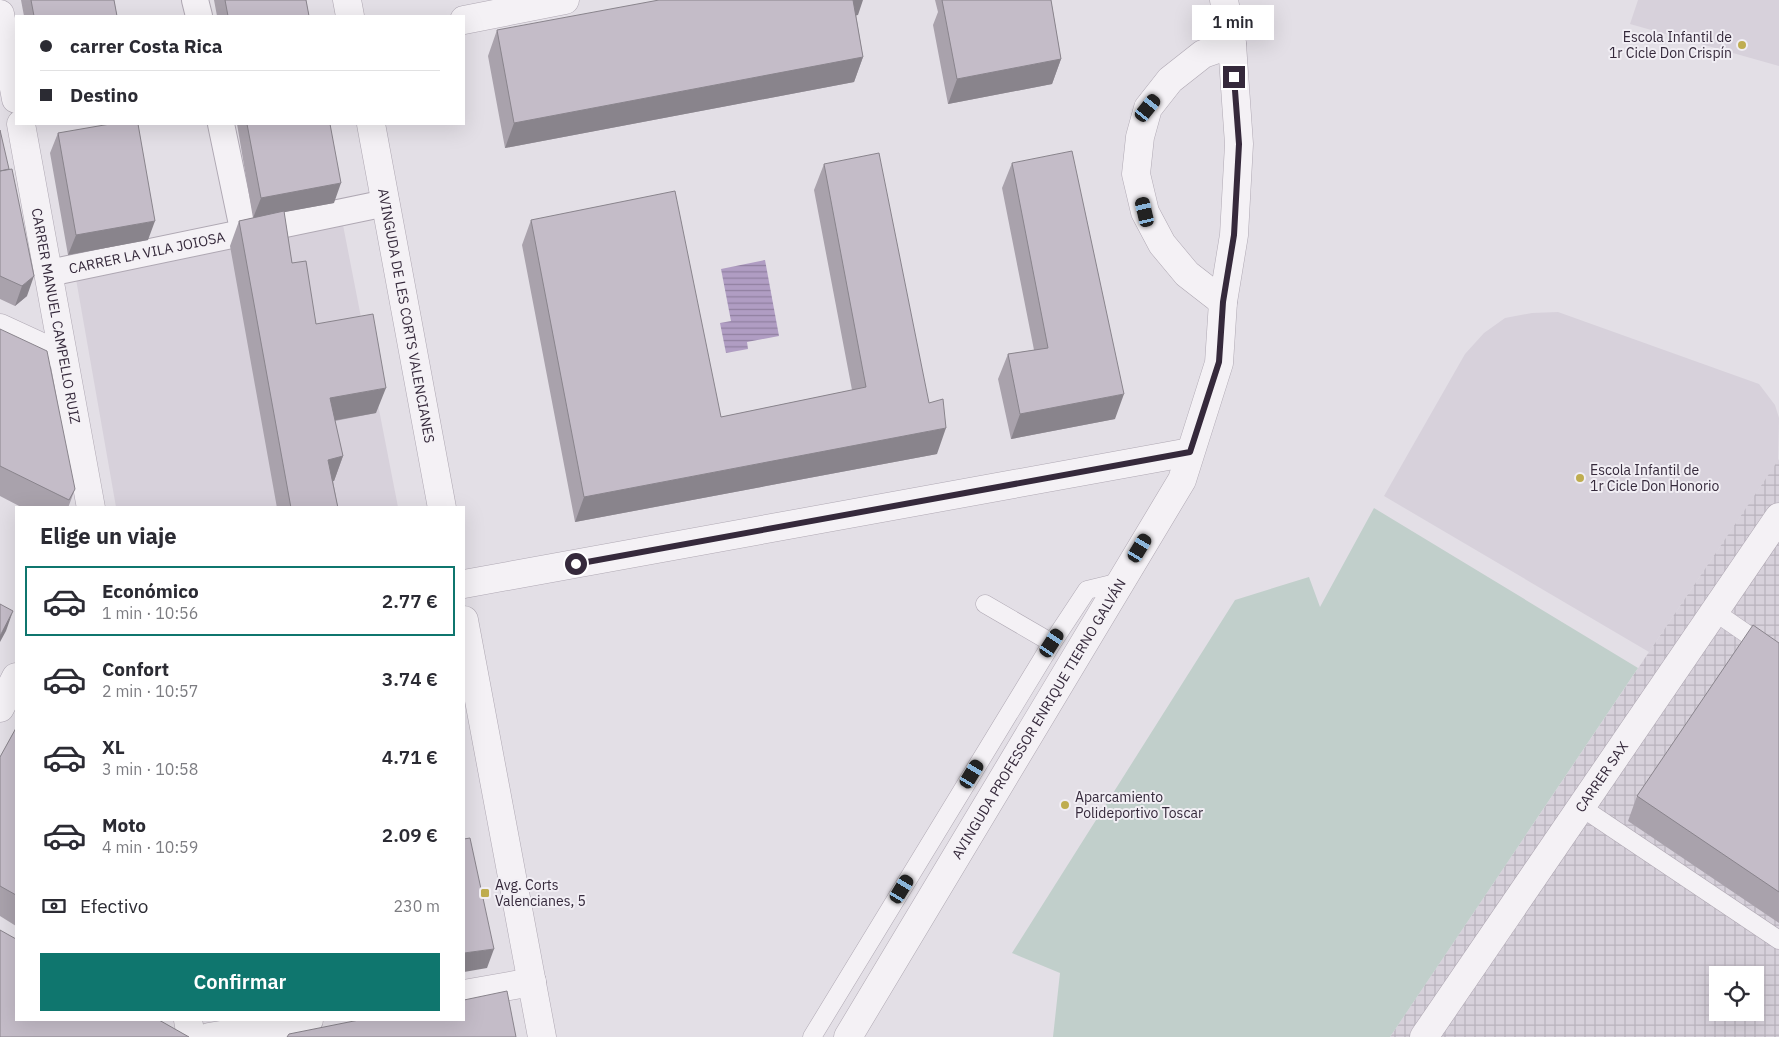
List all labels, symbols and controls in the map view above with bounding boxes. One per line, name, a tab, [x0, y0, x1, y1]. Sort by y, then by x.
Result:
callout: 1 min	[1193, 5, 1275, 40]
text: 1 min	[1212, 12, 1254, 32]
place label: Escola Infantil de 1r Cicle Don Crispín	[1609, 28, 1732, 62]
text: carrer Costa Rica	[70, 34, 223, 58]
marker: Escola Infantil de 1r Cicle Don Crispín	[1736, 39, 1748, 51]
route end	[1223, 66, 1245, 88]
text: Destino	[70, 83, 138, 107]
car	[1132, 92, 1163, 124]
street label: AVINGUDA DE LES CORTS VALENCIANES	[374, 187, 439, 445]
car	[1134, 196, 1155, 228]
street label: CARRER MANUEL CAMPELLO RUIZ	[27, 207, 84, 425]
street label: CARRER LA VILA JOIOSA	[67, 228, 227, 278]
place label: Escola Infantil de 1r Cicle Don Honorio	[1590, 461, 1720, 495]
marker: Escola Infantil de 1r Cicle Don Honorio	[1574, 472, 1586, 484]
text: Elige un viaje	[40, 521, 177, 550]
car	[1125, 531, 1154, 565]
route start	[565, 553, 587, 575]
street label: AVINGUDA PROFESSOR ENRIQUE TIERNO GALVÁN	[948, 575, 1130, 862]
icon: car	[42, 579, 87, 624]
text: Económico	[102, 579, 199, 603]
text: 2.77 €	[382, 589, 438, 613]
text: 1 min · 10:56	[102, 603, 198, 623]
car	[1037, 626, 1066, 660]
icon: car	[42, 657, 87, 702]
text: Confort	[102, 657, 169, 681]
text: 3.74 €	[382, 667, 438, 691]
text: 2 min · 10:57	[102, 681, 198, 701]
icon: car	[42, 735, 87, 780]
text: XL	[102, 735, 125, 759]
street label: CARRER SAX	[1571, 738, 1632, 816]
text: 4.71 €	[382, 745, 438, 769]
car	[957, 757, 986, 791]
text: 3 min · 10:58	[102, 759, 198, 779]
place label: Aparcamiento Polideportivo Toscar	[1075, 788, 1203, 822]
marker: Aparcamiento Polideportivo Toscar	[1059, 799, 1071, 811]
icon: car	[42, 813, 87, 858]
text: Moto	[102, 813, 146, 837]
text: 2.09 €	[382, 823, 438, 847]
text: 4 min · 10:59	[102, 837, 198, 857]
car	[887, 872, 916, 906]
place label: Avg. Corts Valencianes, 5	[495, 876, 586, 910]
marker: Avg. Corts Valencianes, 5	[479, 887, 491, 899]
icon: cash	[40, 892, 68, 920]
text: Efectivo	[80, 894, 148, 918]
text: 230 m	[393, 896, 440, 916]
button: Confirmar	[40, 953, 440, 1011]
map controls	[1709, 966, 1764, 1021]
button: locate	[1709, 966, 1764, 1021]

